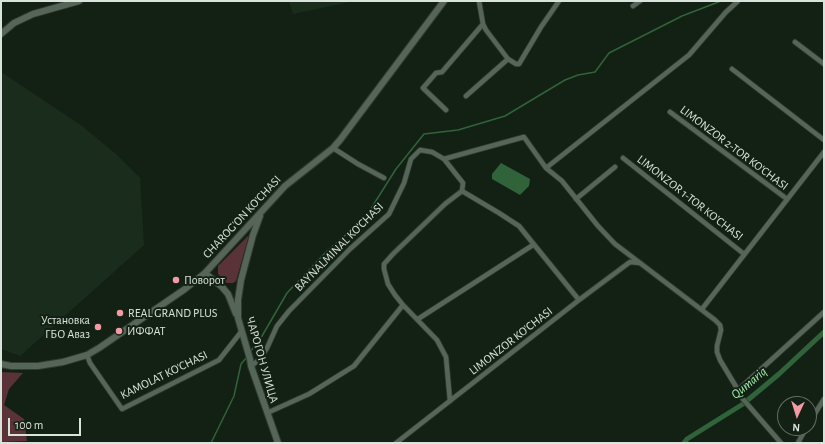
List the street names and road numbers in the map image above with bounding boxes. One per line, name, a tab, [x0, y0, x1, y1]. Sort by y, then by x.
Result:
street label: LIMONZOR 2-TOR KO'CHASI	[677, 103, 791, 193]
street label: LIMONZOR 1-TOR KO'CHASI	[634, 152, 746, 244]
street label: CHAROG'ON KO'CHASI	[200, 173, 284, 261]
street label: BAYNALMINAL KO'CHASI	[292, 200, 386, 294]
street label: LIMONZOR KO'CHASI	[466, 304, 556, 378]
street label: ЧАРОГОН УЛИЦА	[243, 315, 281, 405]
street label: KAMOLAT KO'CHASI	[118, 348, 210, 402]

